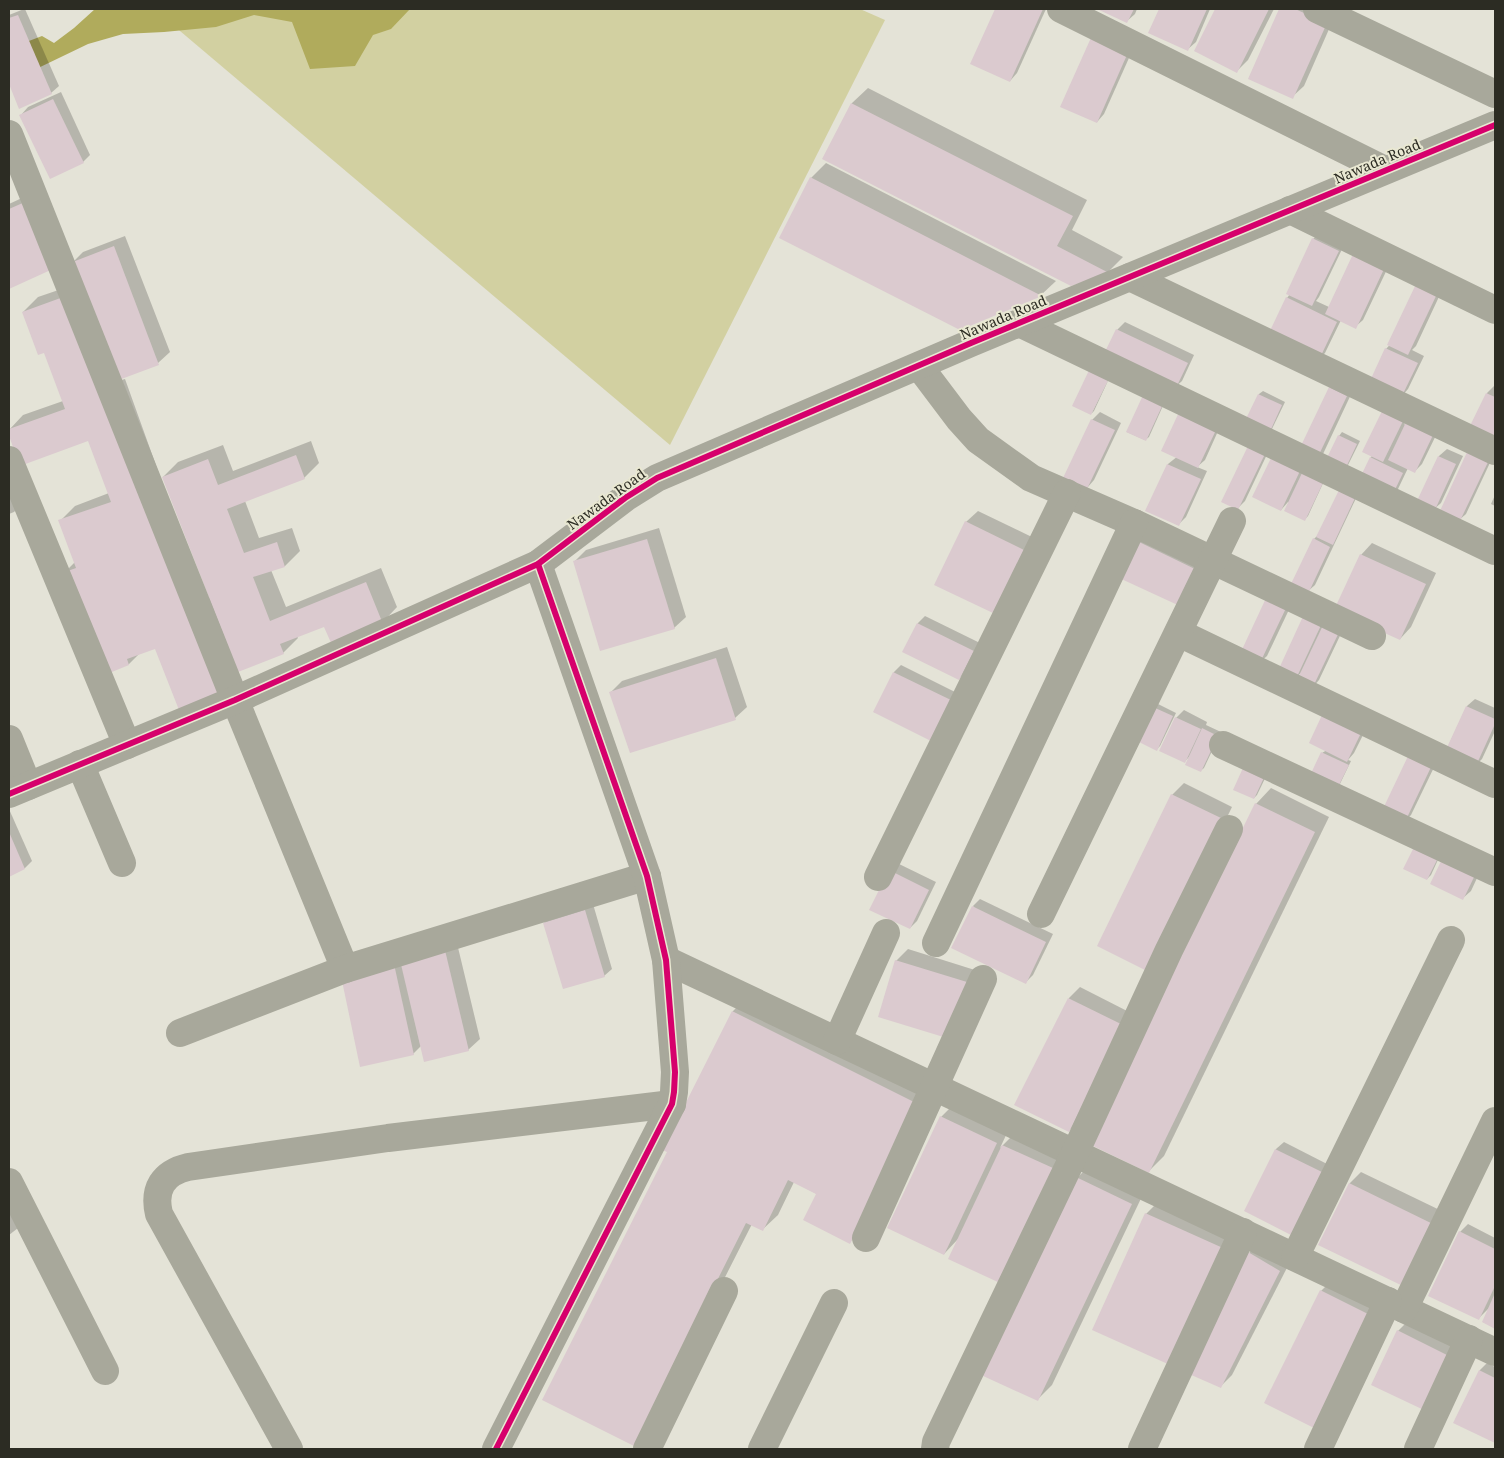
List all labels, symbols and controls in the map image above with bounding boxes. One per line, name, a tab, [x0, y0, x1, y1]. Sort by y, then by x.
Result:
street label: Nawada Road	[1331, 134, 1424, 188]
street label: Nawada Road	[957, 290, 1050, 344]
street label: Nawada Road	[563, 464, 649, 534]

